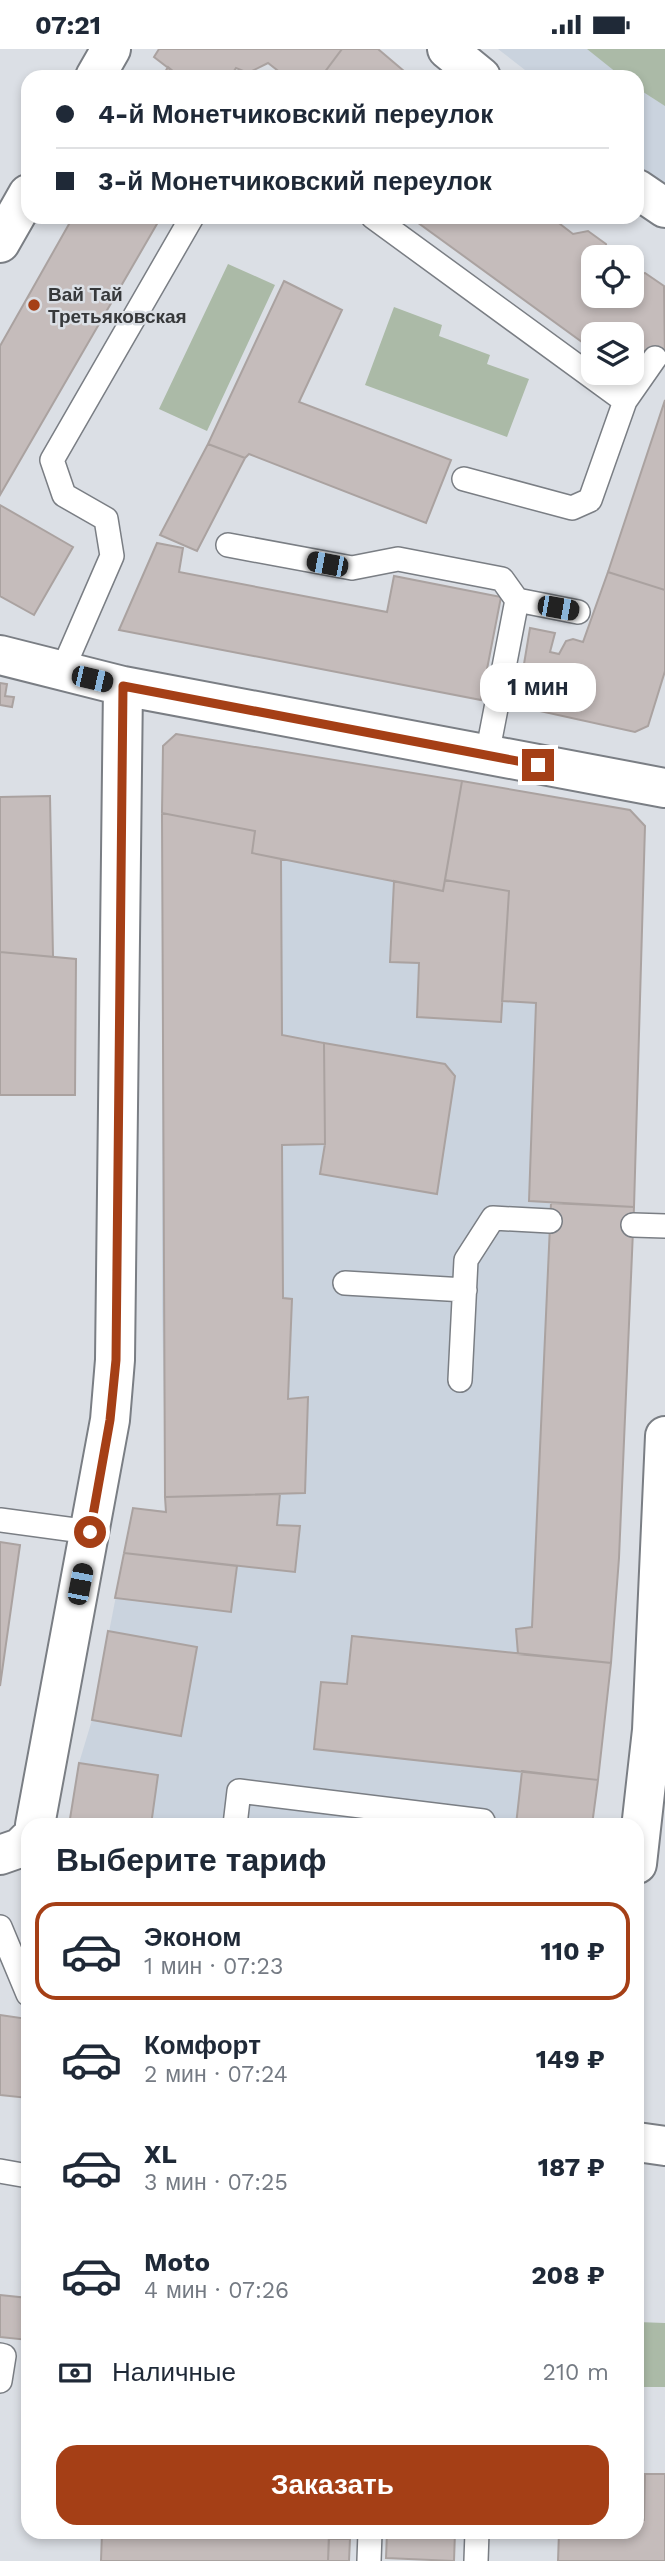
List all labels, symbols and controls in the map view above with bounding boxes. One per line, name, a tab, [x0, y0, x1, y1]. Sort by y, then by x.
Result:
text: 07:21	[35, 10, 101, 40]
text: 4-й Монетчиковский переулок	[98, 99, 493, 129]
text: 3-й Монетчиковский переулок	[98, 166, 492, 196]
map controls	[581, 245, 644, 385]
button: locate	[581, 245, 644, 308]
place label: Вай Тай Третьяковская	[48, 283, 187, 328]
marker: Вай Тай Третьяковская	[26, 297, 42, 313]
button: layers	[581, 322, 644, 385]
car	[305, 550, 350, 578]
car	[536, 594, 581, 622]
callout: 1 мин	[480, 663, 596, 713]
car	[70, 664, 115, 694]
text: 1 мин	[507, 674, 569, 701]
route end	[522, 749, 554, 781]
route start	[74, 1516, 106, 1548]
car	[66, 1561, 95, 1607]
text: Выберите тариф	[56, 1841, 327, 1879]
icon: car	[60, 1920, 123, 1983]
text: Эконом	[144, 1922, 242, 1952]
text: 110 ₽	[541, 1936, 605, 1966]
text: 1 мин · 07:23	[144, 1953, 283, 1980]
icon: car	[60, 2028, 123, 2091]
text: Комфорт	[144, 2030, 261, 2060]
text: 149 ₽	[536, 2044, 605, 2074]
text: 2 мин · 07:24	[144, 2061, 288, 2088]
icon: car	[60, 2136, 123, 2199]
text: XL	[144, 2139, 177, 2169]
text: 187 ₽	[538, 2152, 605, 2182]
text: 3 мин · 07:25	[144, 2169, 288, 2196]
icon: car	[60, 2244, 123, 2307]
text: Moto	[144, 2247, 210, 2277]
text: 208 ₽	[531, 2260, 605, 2290]
text: 4 мин · 07:26	[144, 2277, 289, 2304]
icon: cash	[56, 2354, 94, 2392]
text: Наличные	[112, 2357, 236, 2387]
text: 210 m	[543, 2359, 609, 2386]
button: Заказать	[56, 2445, 609, 2525]

